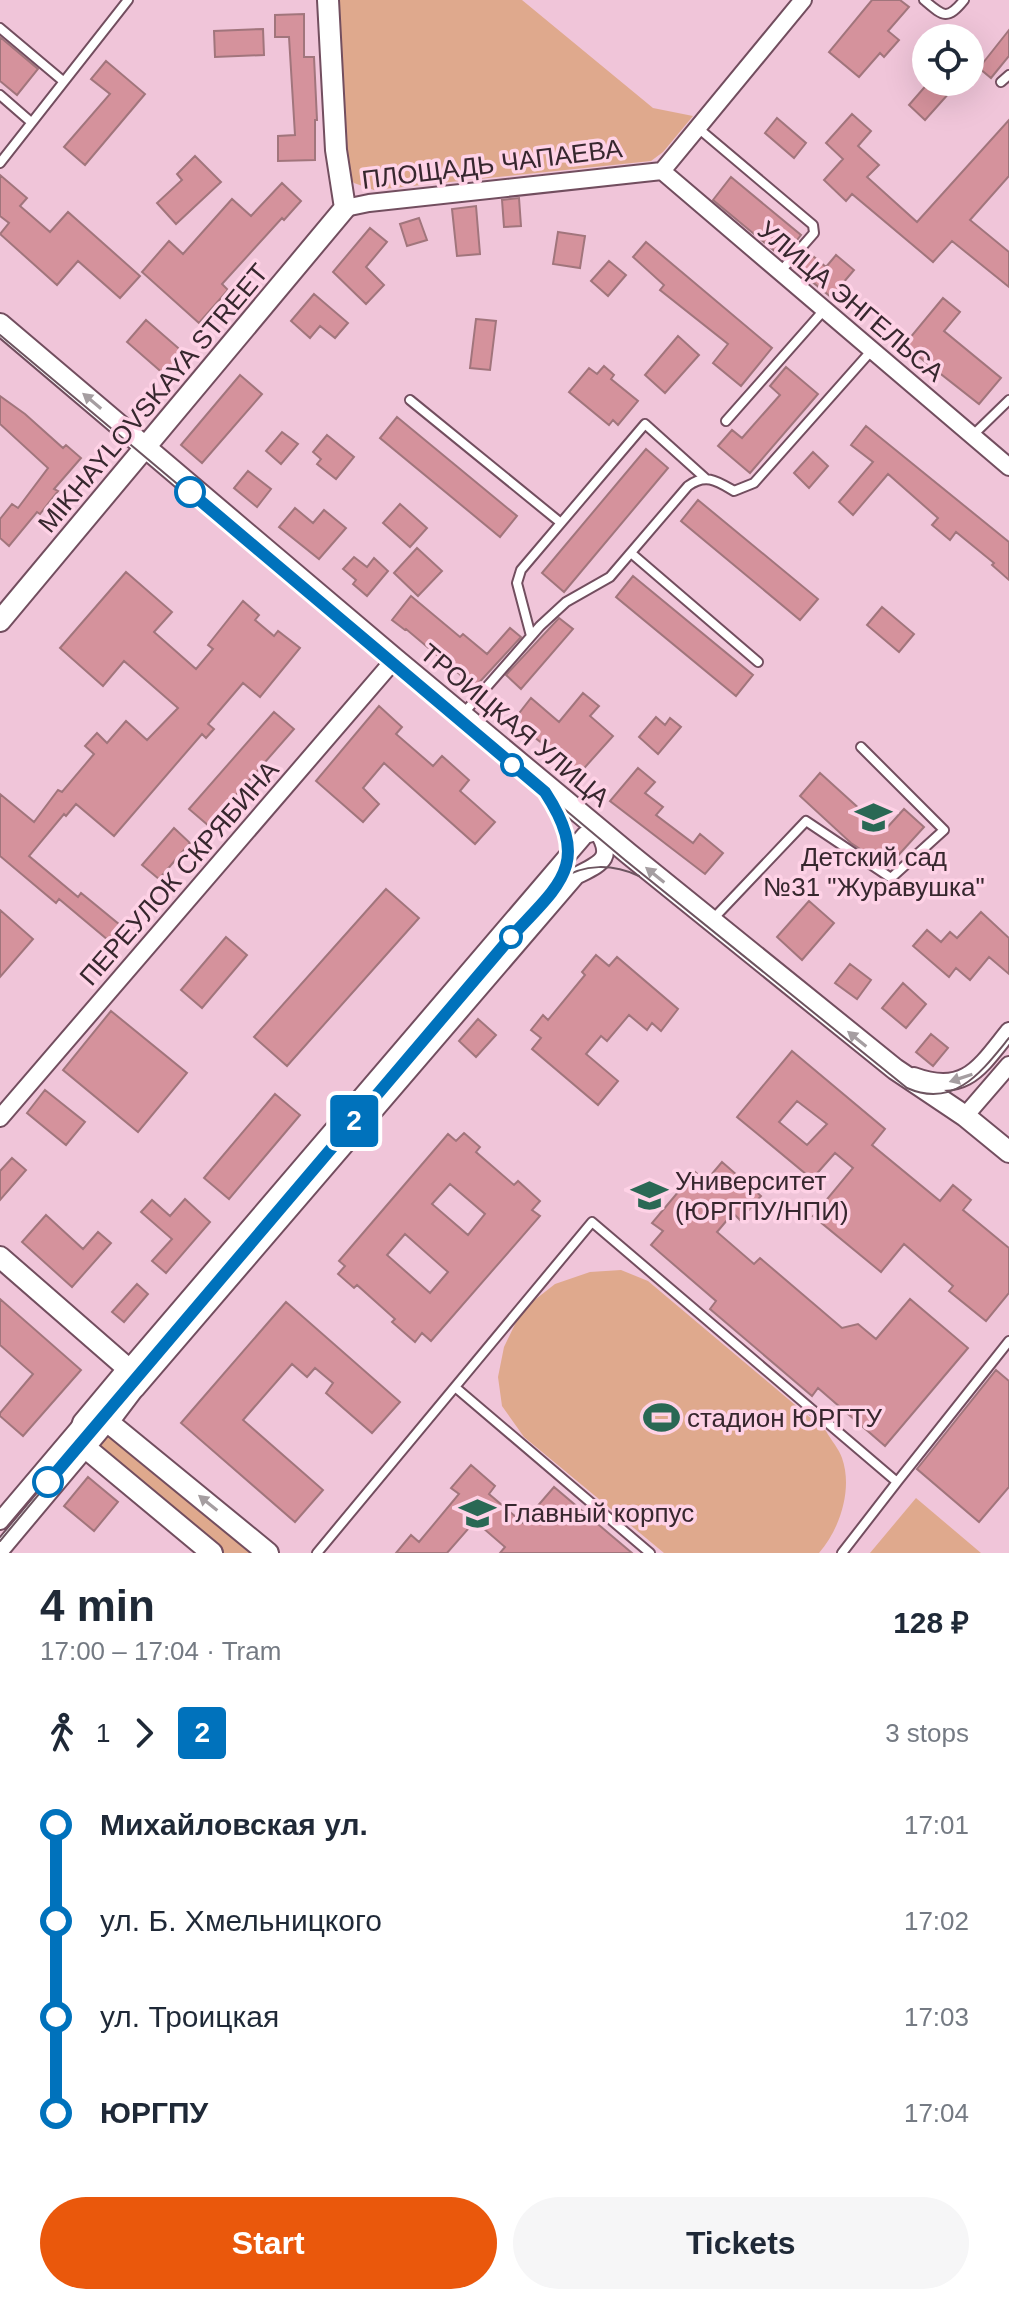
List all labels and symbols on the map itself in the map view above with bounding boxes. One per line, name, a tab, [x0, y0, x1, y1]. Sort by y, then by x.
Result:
street label: ПЛОЩАДЬ ЧАПАЕВА	[360, 133, 625, 195]
street label: УЛИЦА ЭНГЕЛЬСА	[752, 215, 950, 388]
street label: MIKHAYLOVSKAYA STREET	[32, 258, 274, 538]
one-way arrow	[82, 393, 102, 410]
unlabelled marker	[175, 477, 205, 507]
street label: ТРОИЦКАЯ УЛИЦА	[414, 637, 616, 813]
street label: ПЕРЕУЛОК СКРЯБИНА	[73, 754, 285, 991]
unlabelled marker	[501, 754, 523, 776]
school or university icon: Детский сад №31 "Журавушка"	[855, 799, 893, 837]
place label: Детский сад №31 "Журавушка"	[763, 842, 985, 902]
one-way arrow	[645, 867, 665, 884]
unlabelled marker	[500, 926, 522, 948]
one-way arrow	[847, 1031, 867, 1048]
one-way arrow	[948, 1072, 972, 1085]
line badge: 2	[328, 1095, 380, 1147]
place label: Университет (ЮРГПУ/НПИ)	[675, 1166, 849, 1226]
school or university icon: Университет (ЮРГПУ/НПИ)	[630, 1177, 668, 1215]
sports icon: стадион ЮРГТУ	[642, 1399, 680, 1437]
place label: стадион ЮРГТУ	[687, 1403, 882, 1433]
unlabelled marker	[33, 1467, 63, 1497]
school or university icon: Главный корпус	[458, 1494, 496, 1532]
one-way arrow	[198, 1496, 218, 1512]
place label: Главный корпус	[503, 1498, 694, 1528]

